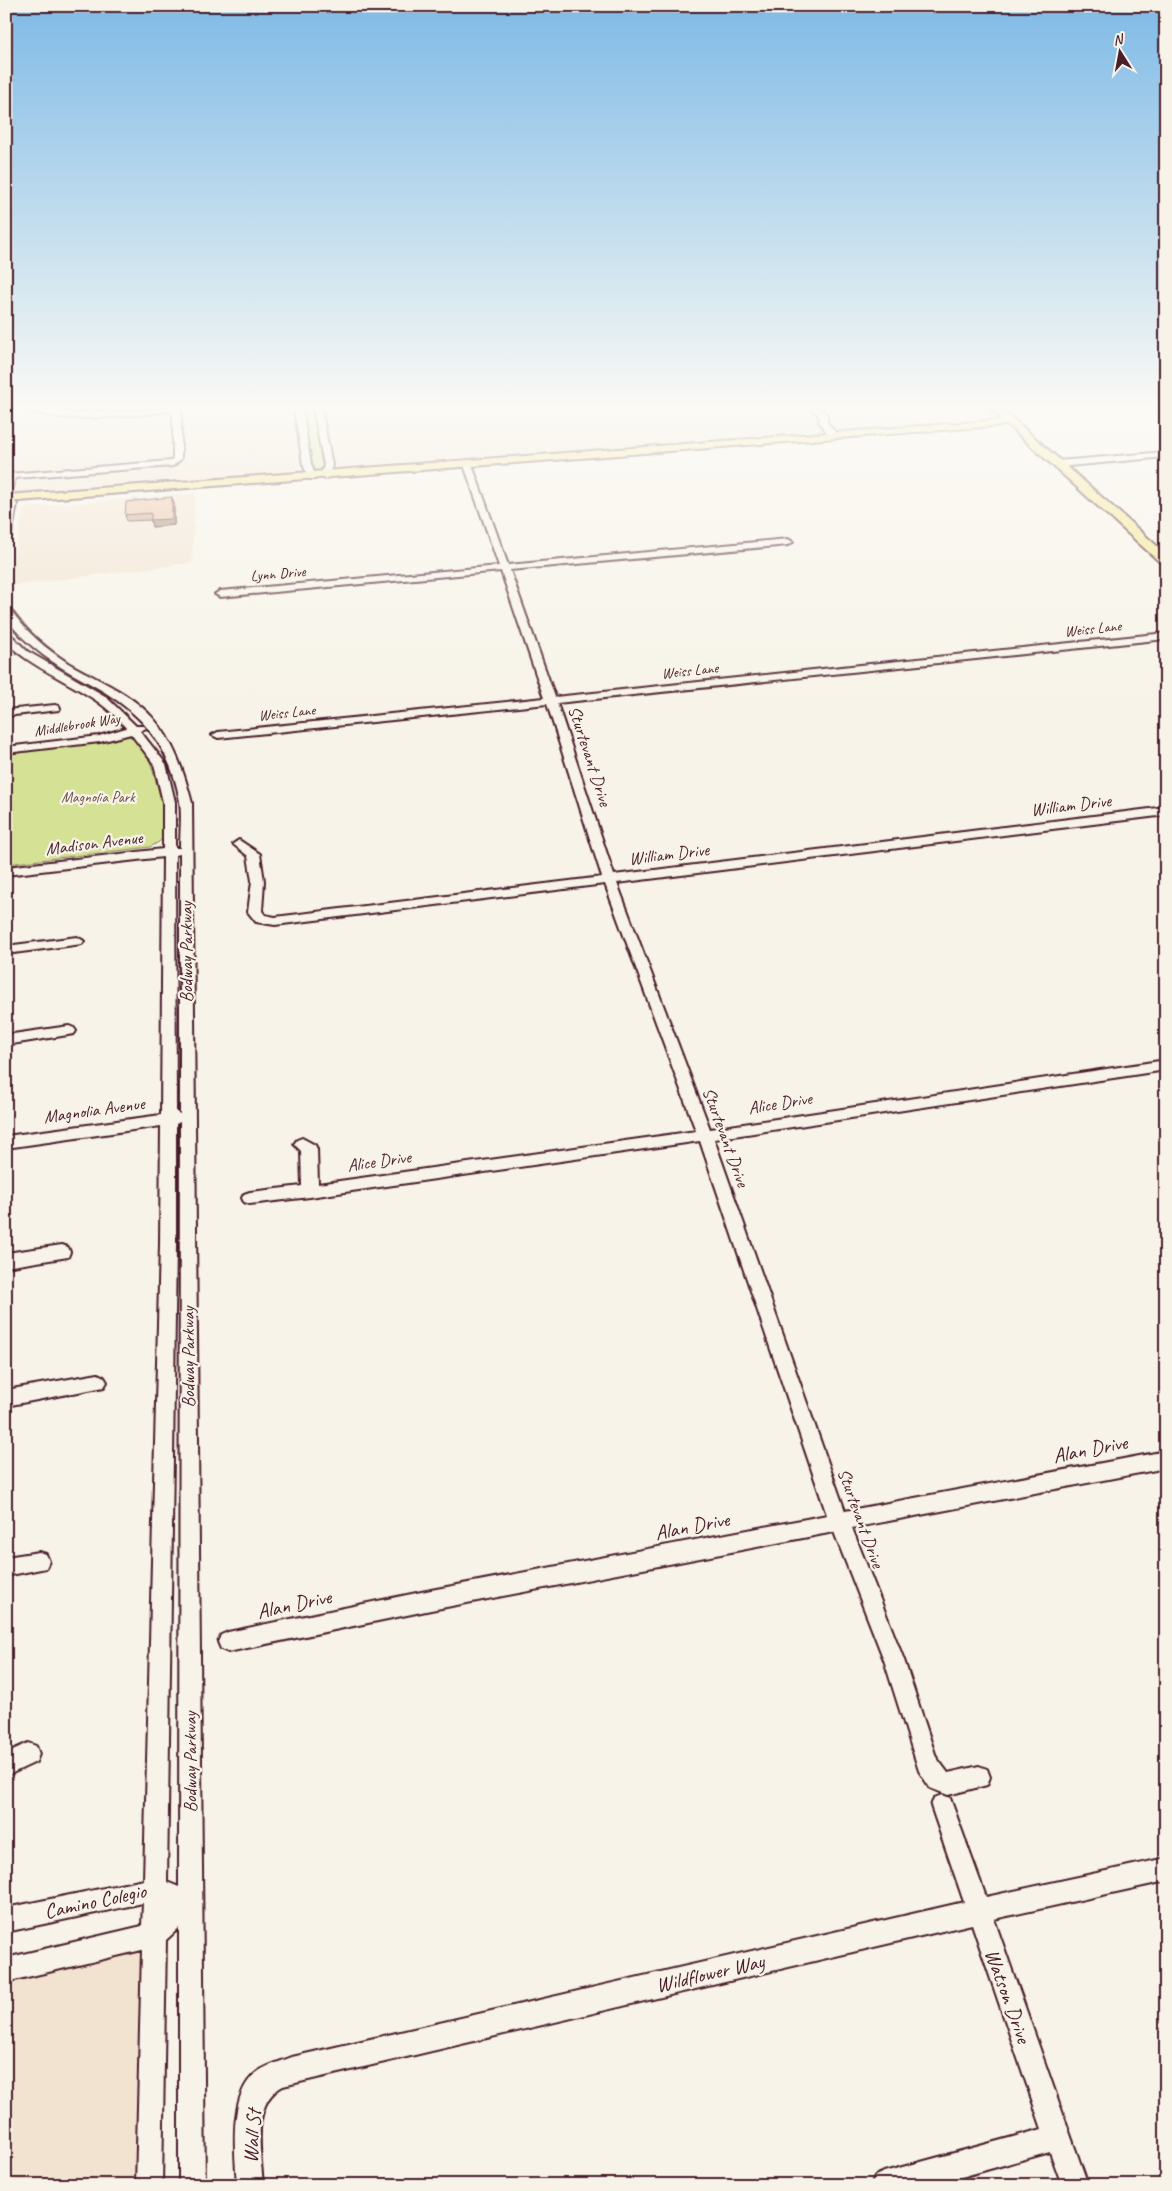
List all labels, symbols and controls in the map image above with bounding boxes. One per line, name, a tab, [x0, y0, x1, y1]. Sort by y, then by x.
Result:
north arrow	[1094, 28, 1144, 78]
text: N	[1112, 30, 1126, 49]
street label: Lynn Drive	[250, 562, 307, 586]
street label: Weiss Lane	[1064, 616, 1123, 641]
street label: Weiss Lane	[661, 658, 720, 683]
street label: Weiss Lane	[258, 700, 317, 725]
street label: Sturtevant Drive	[563, 703, 617, 810]
street label: Middlebrook Way	[33, 709, 123, 741]
park label: Magnolia Park	[61, 788, 136, 807]
street label: William Drive	[1030, 789, 1113, 821]
street label: Madison Avenue	[44, 826, 145, 860]
street label: William Drive	[628, 838, 711, 870]
street label: Bodway Parkway	[175, 900, 197, 1002]
street label: Sturtevant Drive	[698, 1084, 755, 1191]
street label: Alice Drive	[747, 1087, 814, 1119]
street label: Magnolia Avenue	[42, 1092, 147, 1128]
street label: Alice Drive	[346, 1145, 413, 1176]
street label: Bodway Parkway	[177, 1305, 199, 1407]
street label: Alan Drive	[1051, 1429, 1131, 1469]
street label: Sturtevant Drive	[833, 1465, 890, 1572]
street label: Alan Drive	[653, 1506, 733, 1546]
street label: Alan Drive	[255, 1583, 335, 1625]
street label: Bodway Parkway	[179, 1710, 201, 1812]
street label: Camino Colegio	[42, 1877, 150, 1924]
street label: Watson Drive	[979, 1946, 1038, 2049]
street label: Wildflower Way	[653, 1948, 768, 1998]
street label: Wall St	[237, 2105, 267, 2164]

